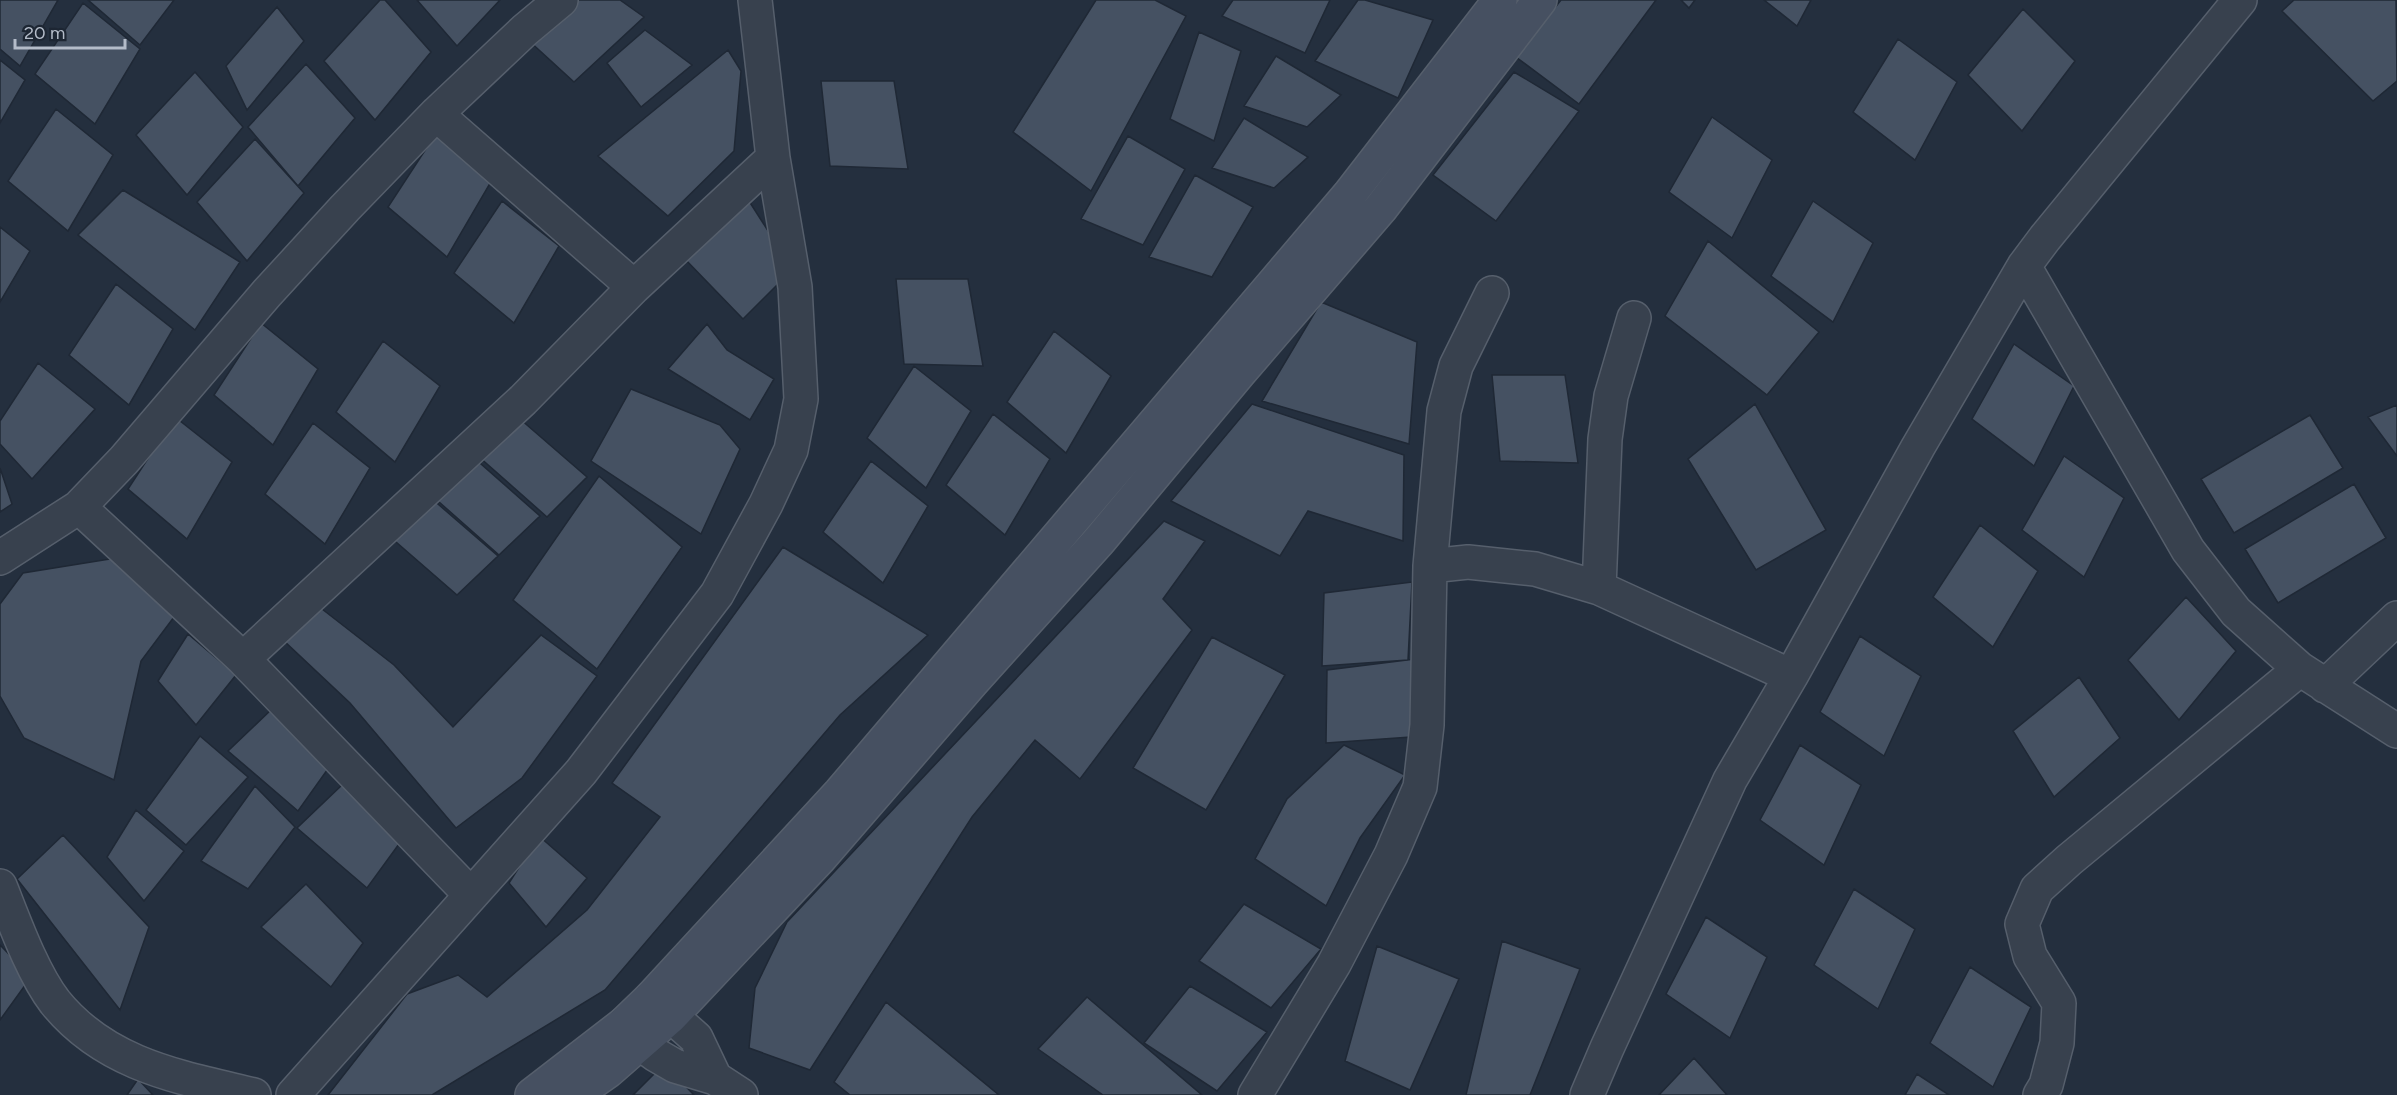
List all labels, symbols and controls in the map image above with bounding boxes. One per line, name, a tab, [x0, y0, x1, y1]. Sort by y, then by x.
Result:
scale bar	[15, 12, 124, 50]
text: 20 m	[24, 22, 65, 44]

